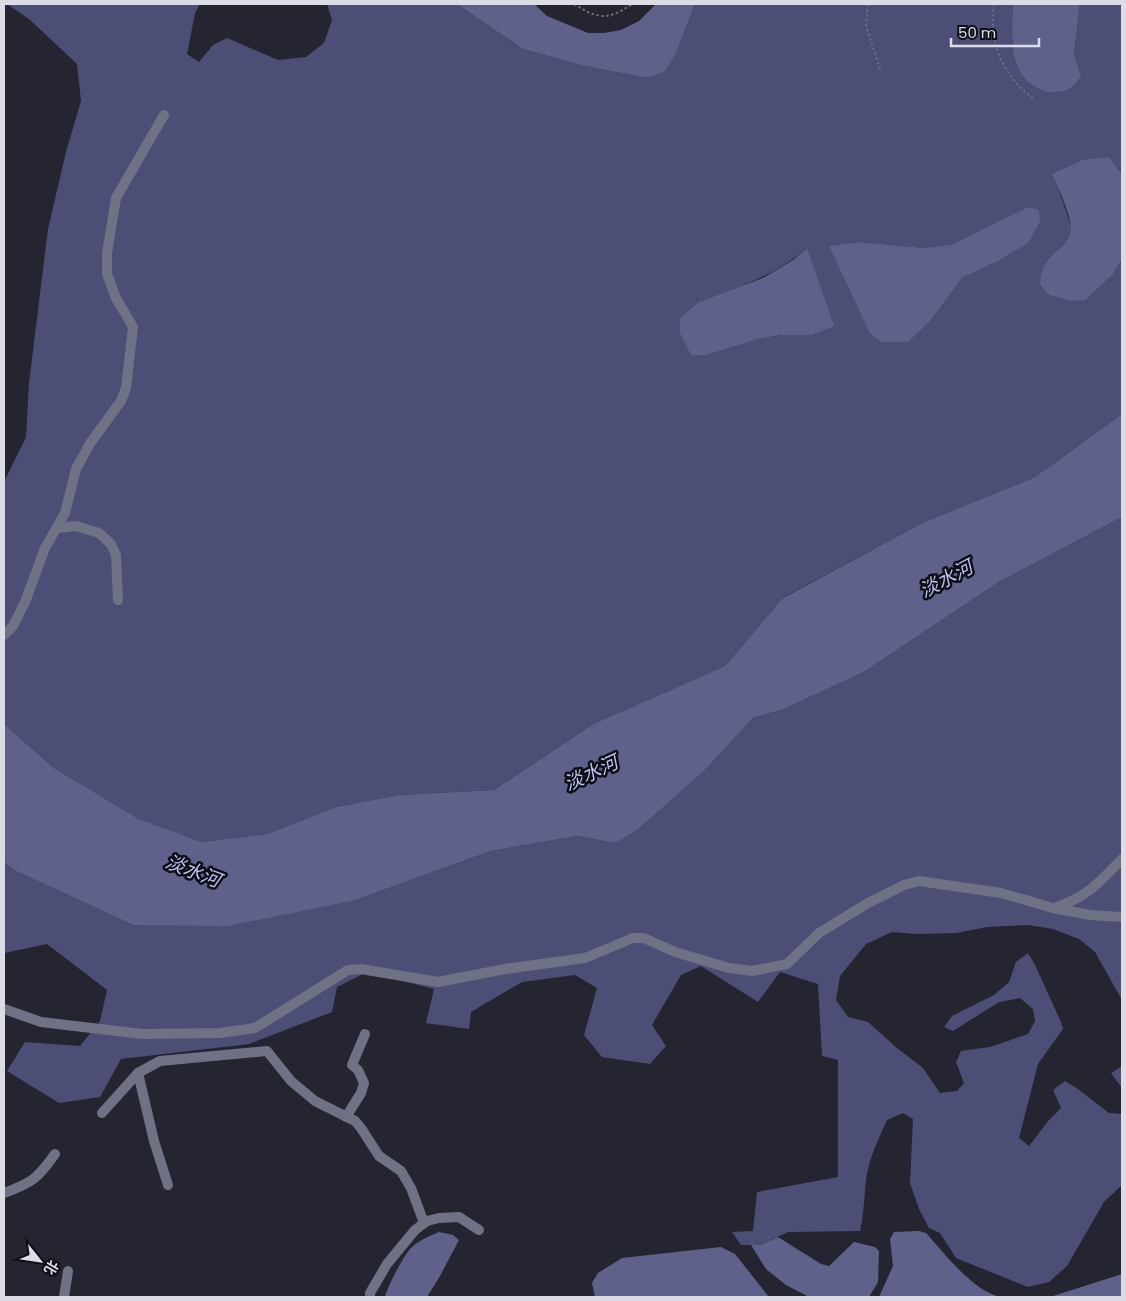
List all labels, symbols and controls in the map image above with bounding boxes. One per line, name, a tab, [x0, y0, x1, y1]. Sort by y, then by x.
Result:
scale bar	[951, 15, 1038, 47]
text: 50 m	[958, 22, 996, 43]
water label: 淡水河	[914, 552, 981, 604]
water label: 淡水河	[559, 747, 626, 797]
water label: 淡水河	[162, 848, 228, 895]
north arrow	[15, 1236, 65, 1286]
text: 北	[39, 1256, 63, 1279]

